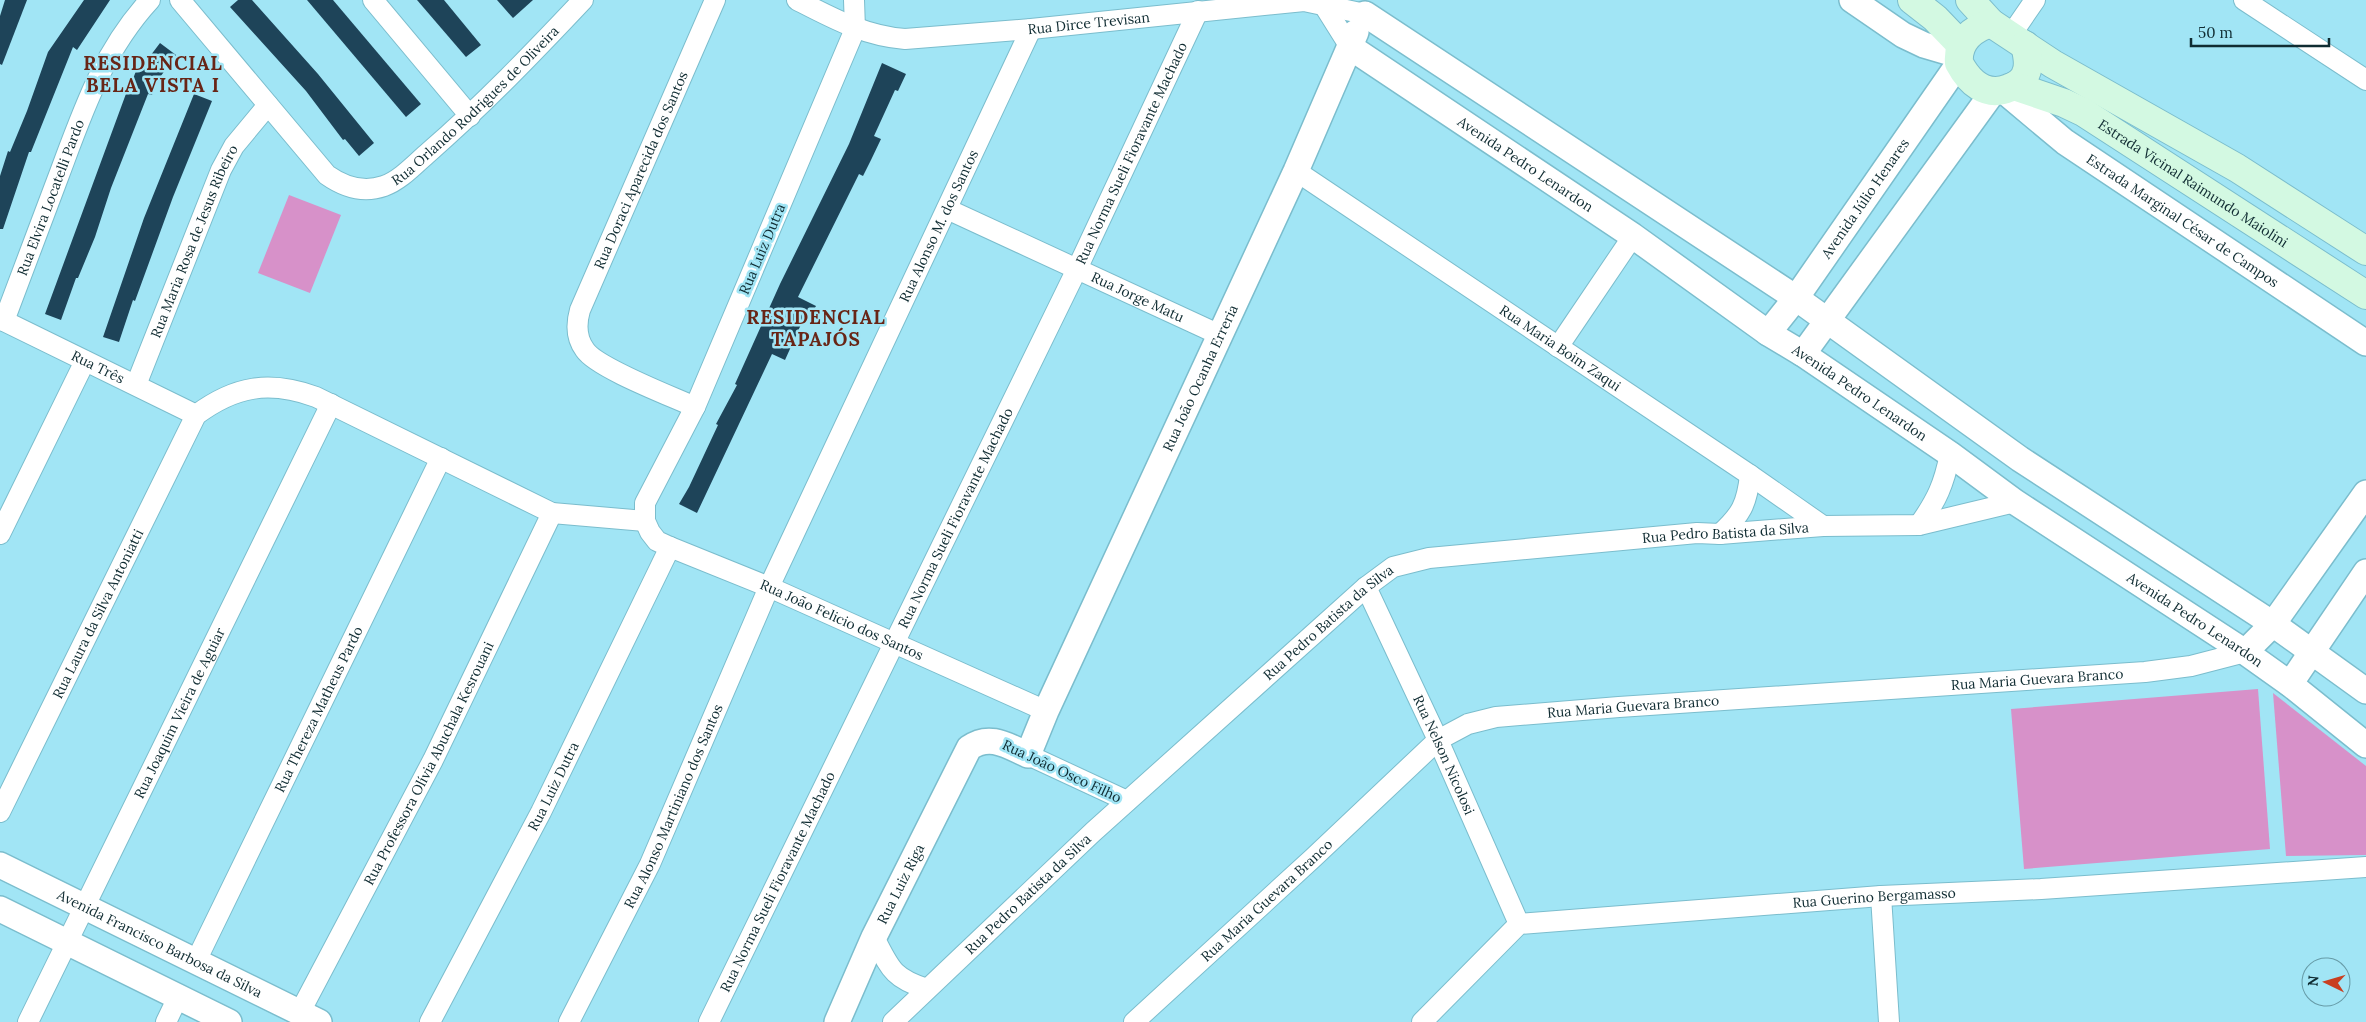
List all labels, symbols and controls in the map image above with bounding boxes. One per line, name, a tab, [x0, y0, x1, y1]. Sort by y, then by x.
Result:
street label: Rua Dirce Trevisan	[1027, 8, 1151, 38]
scale bar	[2191, 15, 2328, 47]
street label: Rua Orlando Rodrigues de Oliveira	[388, 22, 563, 189]
text: 50 m	[2198, 23, 2233, 42]
street label: Rua Norma Sueli Fioravante Machado	[1071, 39, 1191, 267]
district label: RESIDENCIAL BELA VISTA I	[83, 51, 223, 97]
street label: Rua Doraci Aparecida dos Santos	[590, 68, 692, 272]
street label: Avenida Pedro Lenardon	[1453, 112, 1597, 216]
street label: Estrada Vicinal Raimundo Maiolini	[2095, 115, 2292, 251]
street label: Rua Elvira Locatelli Pardo	[13, 117, 88, 278]
street label: Avenida Júlio Henares	[1817, 135, 1913, 263]
street label: Rua Maria Rosa de Jesus Ribeiro	[147, 142, 242, 341]
street label: Rua Alonso M. dos Santos	[895, 147, 982, 305]
street label: Estrada Marginal César de Campos	[2083, 150, 2282, 291]
street label: Rua Luiz Dutra	[735, 201, 789, 297]
street label: Rua Jorge Matu	[1088, 268, 1187, 326]
street label: Rua Maria Boim Zaqui	[1496, 301, 1624, 395]
street label: Rua João Ocanha Erreria	[1159, 302, 1242, 454]
district label: RESIDENCIAL TAPAJÓS	[746, 305, 886, 351]
street label: Avenida Pedro Lenardon	[1788, 340, 1931, 445]
street label: Rua Três	[68, 346, 127, 388]
street label: Rua Norma Sueli Fioravante Machado	[894, 405, 1017, 631]
street label: Rua Pedro Batista da Silva	[1641, 518, 1809, 547]
street label: Rua Laura da Silva Antoniatti	[48, 526, 147, 702]
street label: Rua Pedro Batista da Silva	[1259, 561, 1397, 684]
street label: Avenida Pedro Lenardon	[2123, 568, 2267, 671]
street label: Rua João Felicio dos Santos	[757, 575, 926, 664]
street label: Rua Thereza Matheus Pardo	[270, 623, 367, 795]
street label: Rua Joaquim Vieira de Aguiar	[130, 625, 229, 802]
street label: Rua Professora Olívia Abuchala Kesrouani	[360, 639, 498, 888]
street label: Rua Maria Guevara Branco	[1950, 664, 2124, 694]
street label: Rua Maria Guevara Branco	[1546, 691, 1720, 722]
street label: Rua Nelson Nicolosi	[1409, 692, 1479, 818]
street label: Rua Alonso Martiniano dos Santos	[620, 701, 727, 911]
street label: Rua João Osco Filho	[1000, 736, 1124, 806]
street label: Rua Luiz Dutra	[524, 739, 583, 834]
street label: Rua Norma Sueli Fioravante Machado	[716, 769, 839, 995]
street label: Rua Pedro Batista da Silva	[961, 830, 1095, 958]
street label: Rua Maria Guevara Branco	[1197, 835, 1336, 965]
street label: Rua Luiz Riga	[873, 841, 928, 927]
street label: Rua Guerino Bergamasso	[1792, 884, 1956, 912]
street label: Avenida Francisco Barbosa da Silva	[53, 885, 265, 1002]
north arrow	[2301, 957, 2351, 1007]
text: N	[2304, 975, 2323, 987]

